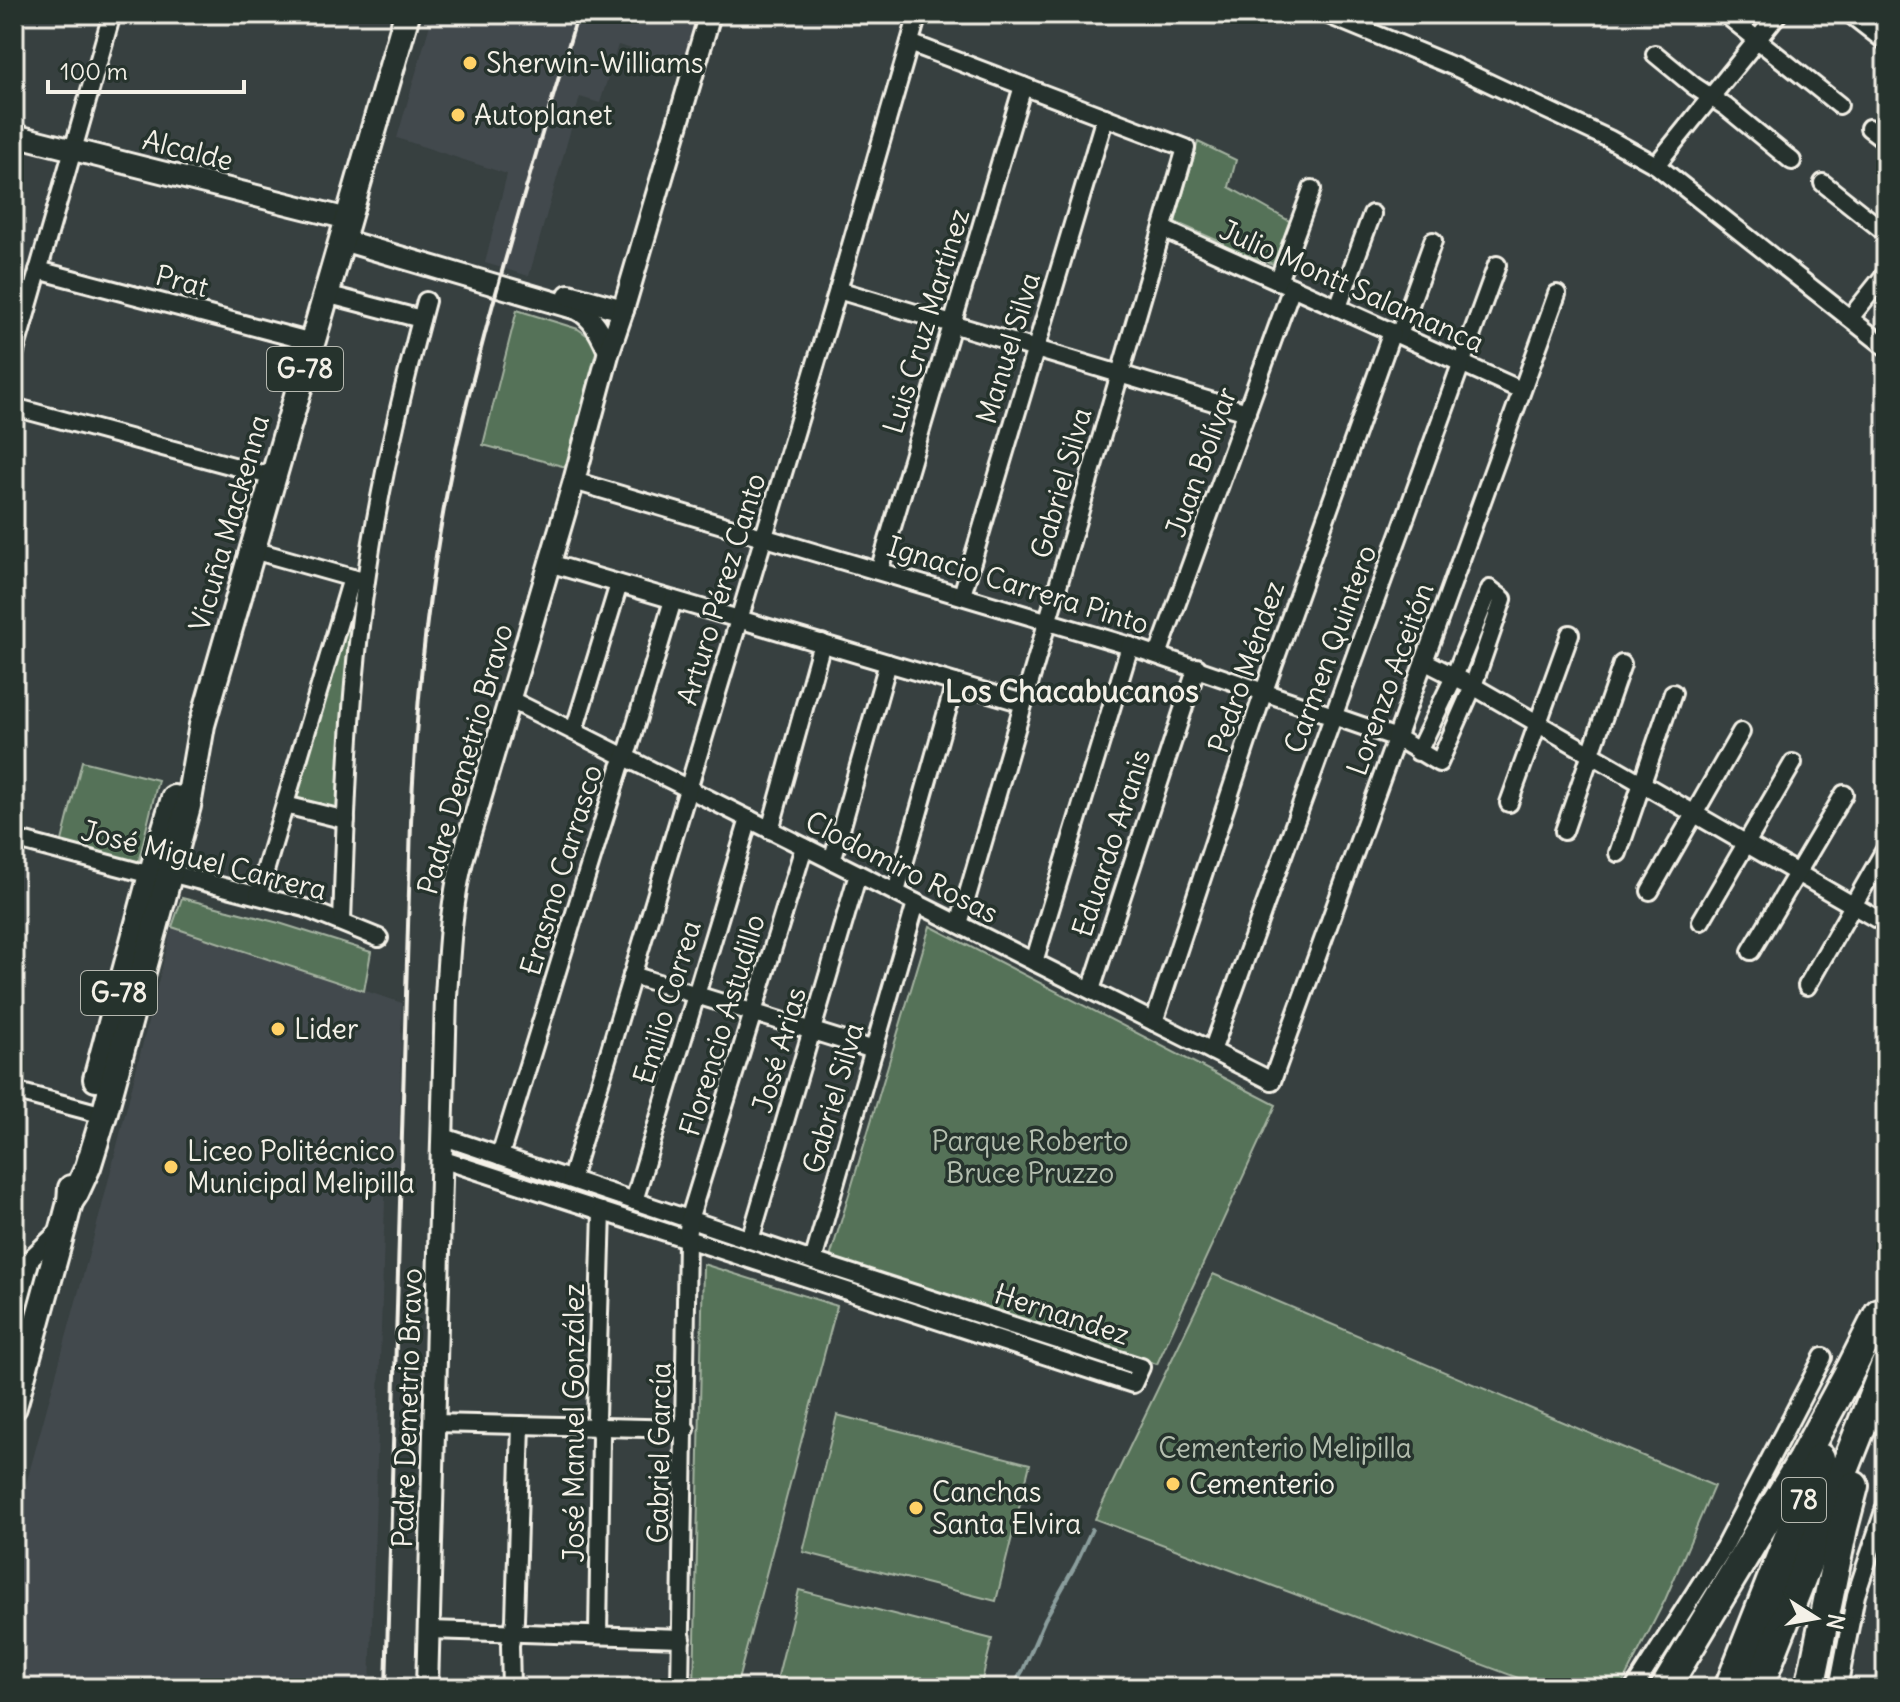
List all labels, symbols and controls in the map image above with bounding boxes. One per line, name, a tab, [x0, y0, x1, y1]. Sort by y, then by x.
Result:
scale bar	[48, 44, 244, 94]
place label: Sherwin-Williams	[486, 45, 704, 81]
marker: Sherwin-Williams	[461, 54, 479, 72]
text: 100 m	[60, 56, 128, 86]
place label: Autoplanet	[474, 97, 612, 133]
marker: Autoplanet	[449, 106, 467, 124]
street label: Alcalde	[139, 121, 237, 179]
street label: Luis Cruz Martínez	[875, 204, 977, 438]
street label: Julio Montt Salamanca	[1214, 211, 1490, 361]
street label: Prat	[152, 257, 212, 305]
street label: Manuel Silva	[968, 268, 1048, 428]
road number: G-78	[267, 347, 343, 391]
street label: Juan Bolívar	[1157, 382, 1245, 542]
street label: Gabriel Silva	[1022, 404, 1100, 562]
street label: Vicuña Mackenna	[181, 411, 277, 635]
street label: Arturo Pérez Canto	[669, 469, 773, 709]
street label: Ignacio Carrera Pinto	[883, 528, 1153, 642]
street label: Carmen Quintero	[1276, 540, 1384, 758]
street label: Pedro Méndez	[1200, 576, 1292, 758]
street label: Lorenzo Aceitón	[1338, 578, 1442, 780]
street label: Padre Demetrio Bravo	[409, 620, 521, 898]
district label: Los Chacabucanos	[945, 672, 1199, 710]
street label: Eduardo Aranis	[1064, 745, 1158, 941]
street label: Erasmo Carrasco	[512, 760, 610, 980]
street label: Clodomiro Rosas	[799, 803, 1005, 931]
street label: José Miguel Carrera	[78, 812, 330, 908]
street label: Florencio Astudillo	[671, 910, 773, 1140]
street label: Emilio Correa	[625, 916, 709, 1088]
road number: G-78	[81, 971, 157, 1015]
street label: José Arias	[744, 983, 814, 1117]
place label: Lider	[294, 1011, 358, 1047]
street label: Gabriel Silva	[794, 1019, 872, 1177]
marker: Lider	[269, 1020, 287, 1038]
park label: Parque Roberto Bruce Pruzzo	[931, 1123, 1129, 1191]
place label: Liceo Politécnico Municipal Melipilla	[187, 1133, 415, 1201]
marker: Liceo Politécnico Municipal Melipilla	[162, 1158, 180, 1176]
street label: Padre Demetrio Bravo	[384, 1268, 430, 1548]
street label: Hernandez	[990, 1275, 1134, 1353]
street label: José Manuel González	[556, 1283, 592, 1563]
street label: Gabriel García	[639, 1362, 679, 1544]
park label: Cementerio Melipilla	[1158, 1430, 1412, 1466]
place label: Cementerio	[1189, 1466, 1335, 1502]
place label: Canchas Santa Elvira	[932, 1474, 1081, 1542]
marker: Cementerio	[1164, 1475, 1182, 1493]
road number: 78	[1782, 1478, 1826, 1522]
marker: Canchas Santa Elvira	[907, 1499, 925, 1517]
north arrow	[1776, 1578, 1856, 1658]
text: N	[1820, 1612, 1851, 1632]

